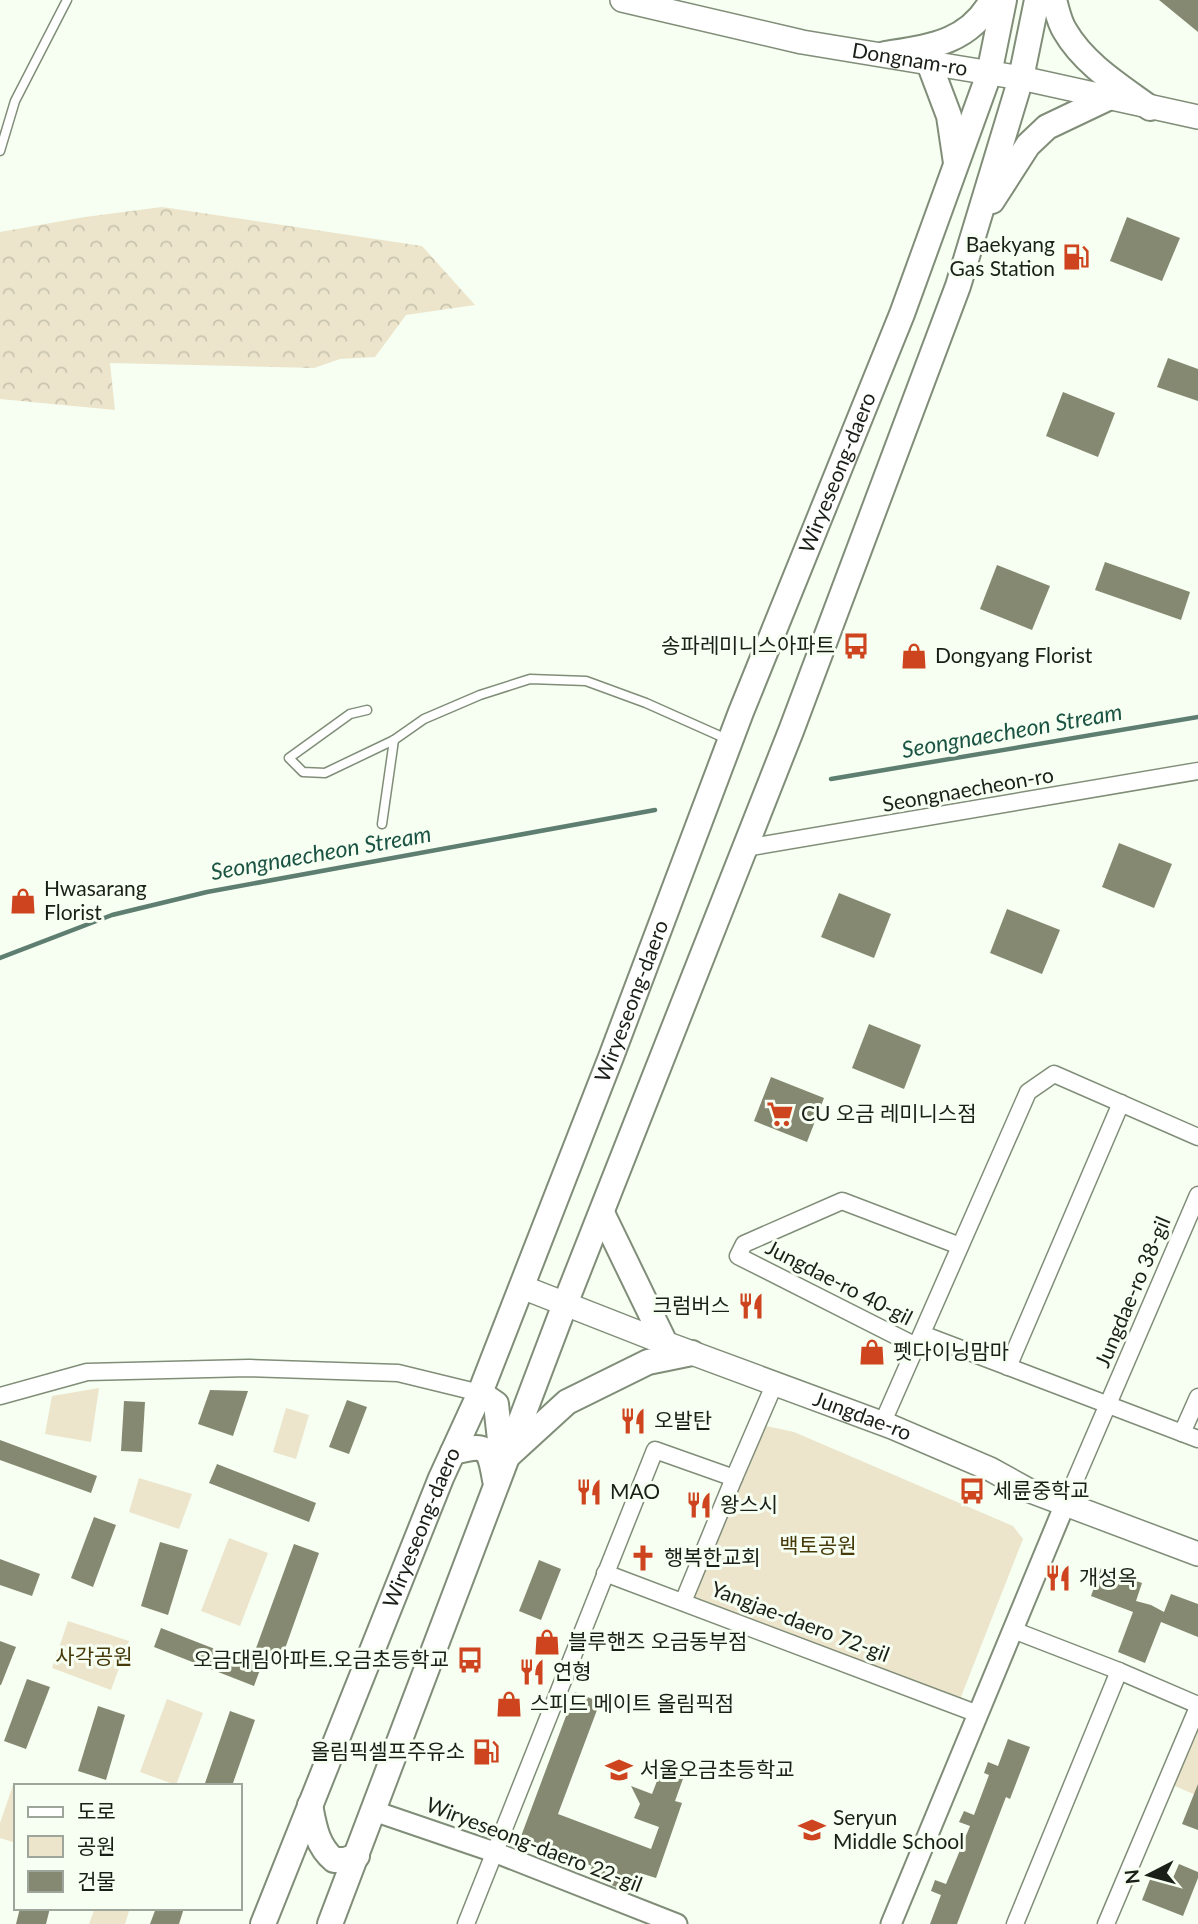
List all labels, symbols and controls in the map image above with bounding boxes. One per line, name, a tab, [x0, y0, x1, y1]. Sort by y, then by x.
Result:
street label: Dongnam-ro	[850, 36, 970, 80]
place label: Baekyang Gas Station	[950, 231, 1055, 280]
fuel station icon: Baekyang Gas Station	[1061, 242, 1091, 272]
street label: Wiryeseong-daero	[793, 388, 880, 556]
bus stop icon: 송파레미니스아파트	[841, 631, 871, 661]
place label: 송파레미니스아파트	[661, 632, 835, 657]
shop icon: Dongyang Florist	[899, 641, 929, 671]
place label: Dongyang Florist	[935, 642, 1093, 667]
water label: Seongnaecheon Stream	[899, 697, 1124, 763]
street label: Seongnaecheon-ro	[880, 761, 1055, 816]
water label: Seongnaecheon Stream	[208, 819, 433, 885]
place label: Hwasarang Florist	[44, 875, 147, 924]
shop icon: Hwasarang Florist	[8, 886, 38, 916]
street label: Wiryeseong-daero	[589, 916, 673, 1085]
supermarket icon: CU 오금 레미니스점	[765, 1099, 795, 1129]
place label: CU 오금 레미니스점	[801, 1100, 976, 1125]
street label: Jungdae-ro 38-gil	[1089, 1212, 1175, 1371]
street label: Jungdae-ro 40-gil	[762, 1234, 917, 1329]
restaurant icon: 크럼버스	[736, 1291, 766, 1321]
place label: 크럼버스	[653, 1292, 730, 1317]
shop icon: 펫다이닝맘마	[857, 1337, 887, 1367]
place label: 펫다이닝맘마	[893, 1338, 1009, 1363]
street label: Jungdae-ro	[810, 1385, 916, 1445]
restaurant icon: 오발탄	[618, 1406, 648, 1436]
place label: 오발탄	[654, 1407, 712, 1432]
street label: Wiryeseong-daero	[377, 1443, 465, 1611]
bus stop icon: 세륜중학교	[957, 1476, 987, 1506]
restaurant icon: MAO	[574, 1477, 604, 1507]
place label: 세륜중학교	[993, 1477, 1090, 1502]
place label: MAO	[610, 1478, 660, 1503]
restaurant icon: 왕스시	[684, 1490, 714, 1520]
place label: 왕스시	[720, 1491, 778, 1516]
park label: 백토공원	[779, 1532, 857, 1557]
church icon: 행복한교회	[628, 1543, 658, 1573]
place label: 행복한교회	[664, 1544, 761, 1569]
restaurant icon: 개성옥	[1043, 1563, 1073, 1593]
place label: 개성옥	[1079, 1564, 1137, 1589]
street label: Yangjae-daero 72-gil	[708, 1575, 893, 1666]
shop icon: 블루핸즈 오금동부점	[532, 1627, 562, 1657]
place label: 블루핸즈 오금동부점	[568, 1628, 747, 1653]
park label: 사각공원	[55, 1643, 133, 1668]
bus stop icon: 오금대림아파트.오금초등학교	[455, 1645, 485, 1675]
place label: 오금대림아파트.오금초등학교	[193, 1646, 449, 1671]
restaurant icon: 연형	[517, 1657, 547, 1687]
place label: 연형	[553, 1658, 592, 1683]
shop icon: 스피드 메이트 올림픽점	[494, 1689, 524, 1719]
place label: 스피드 메이트 올림픽점	[530, 1690, 734, 1715]
fuel station icon: 올림픽셀프주유소	[471, 1737, 501, 1767]
place label: 올림픽셀프주유소	[310, 1738, 465, 1763]
school or university icon: 서울오금초등학교	[604, 1755, 634, 1785]
place label: 서울오금초등학교	[640, 1756, 795, 1781]
legend	[14, 1784, 242, 1910]
street label: Wiryeseong-daero 22-gil	[423, 1791, 646, 1896]
text: 도로	[77, 1798, 116, 1823]
place label: Seryun Middle School	[833, 1804, 964, 1853]
school or university icon: Seryun Middle School	[797, 1815, 827, 1845]
text: 공원	[77, 1833, 116, 1858]
north arrow	[1114, 1840, 1184, 1910]
text: 건물	[77, 1868, 116, 1893]
text: N	[1119, 1868, 1144, 1885]

